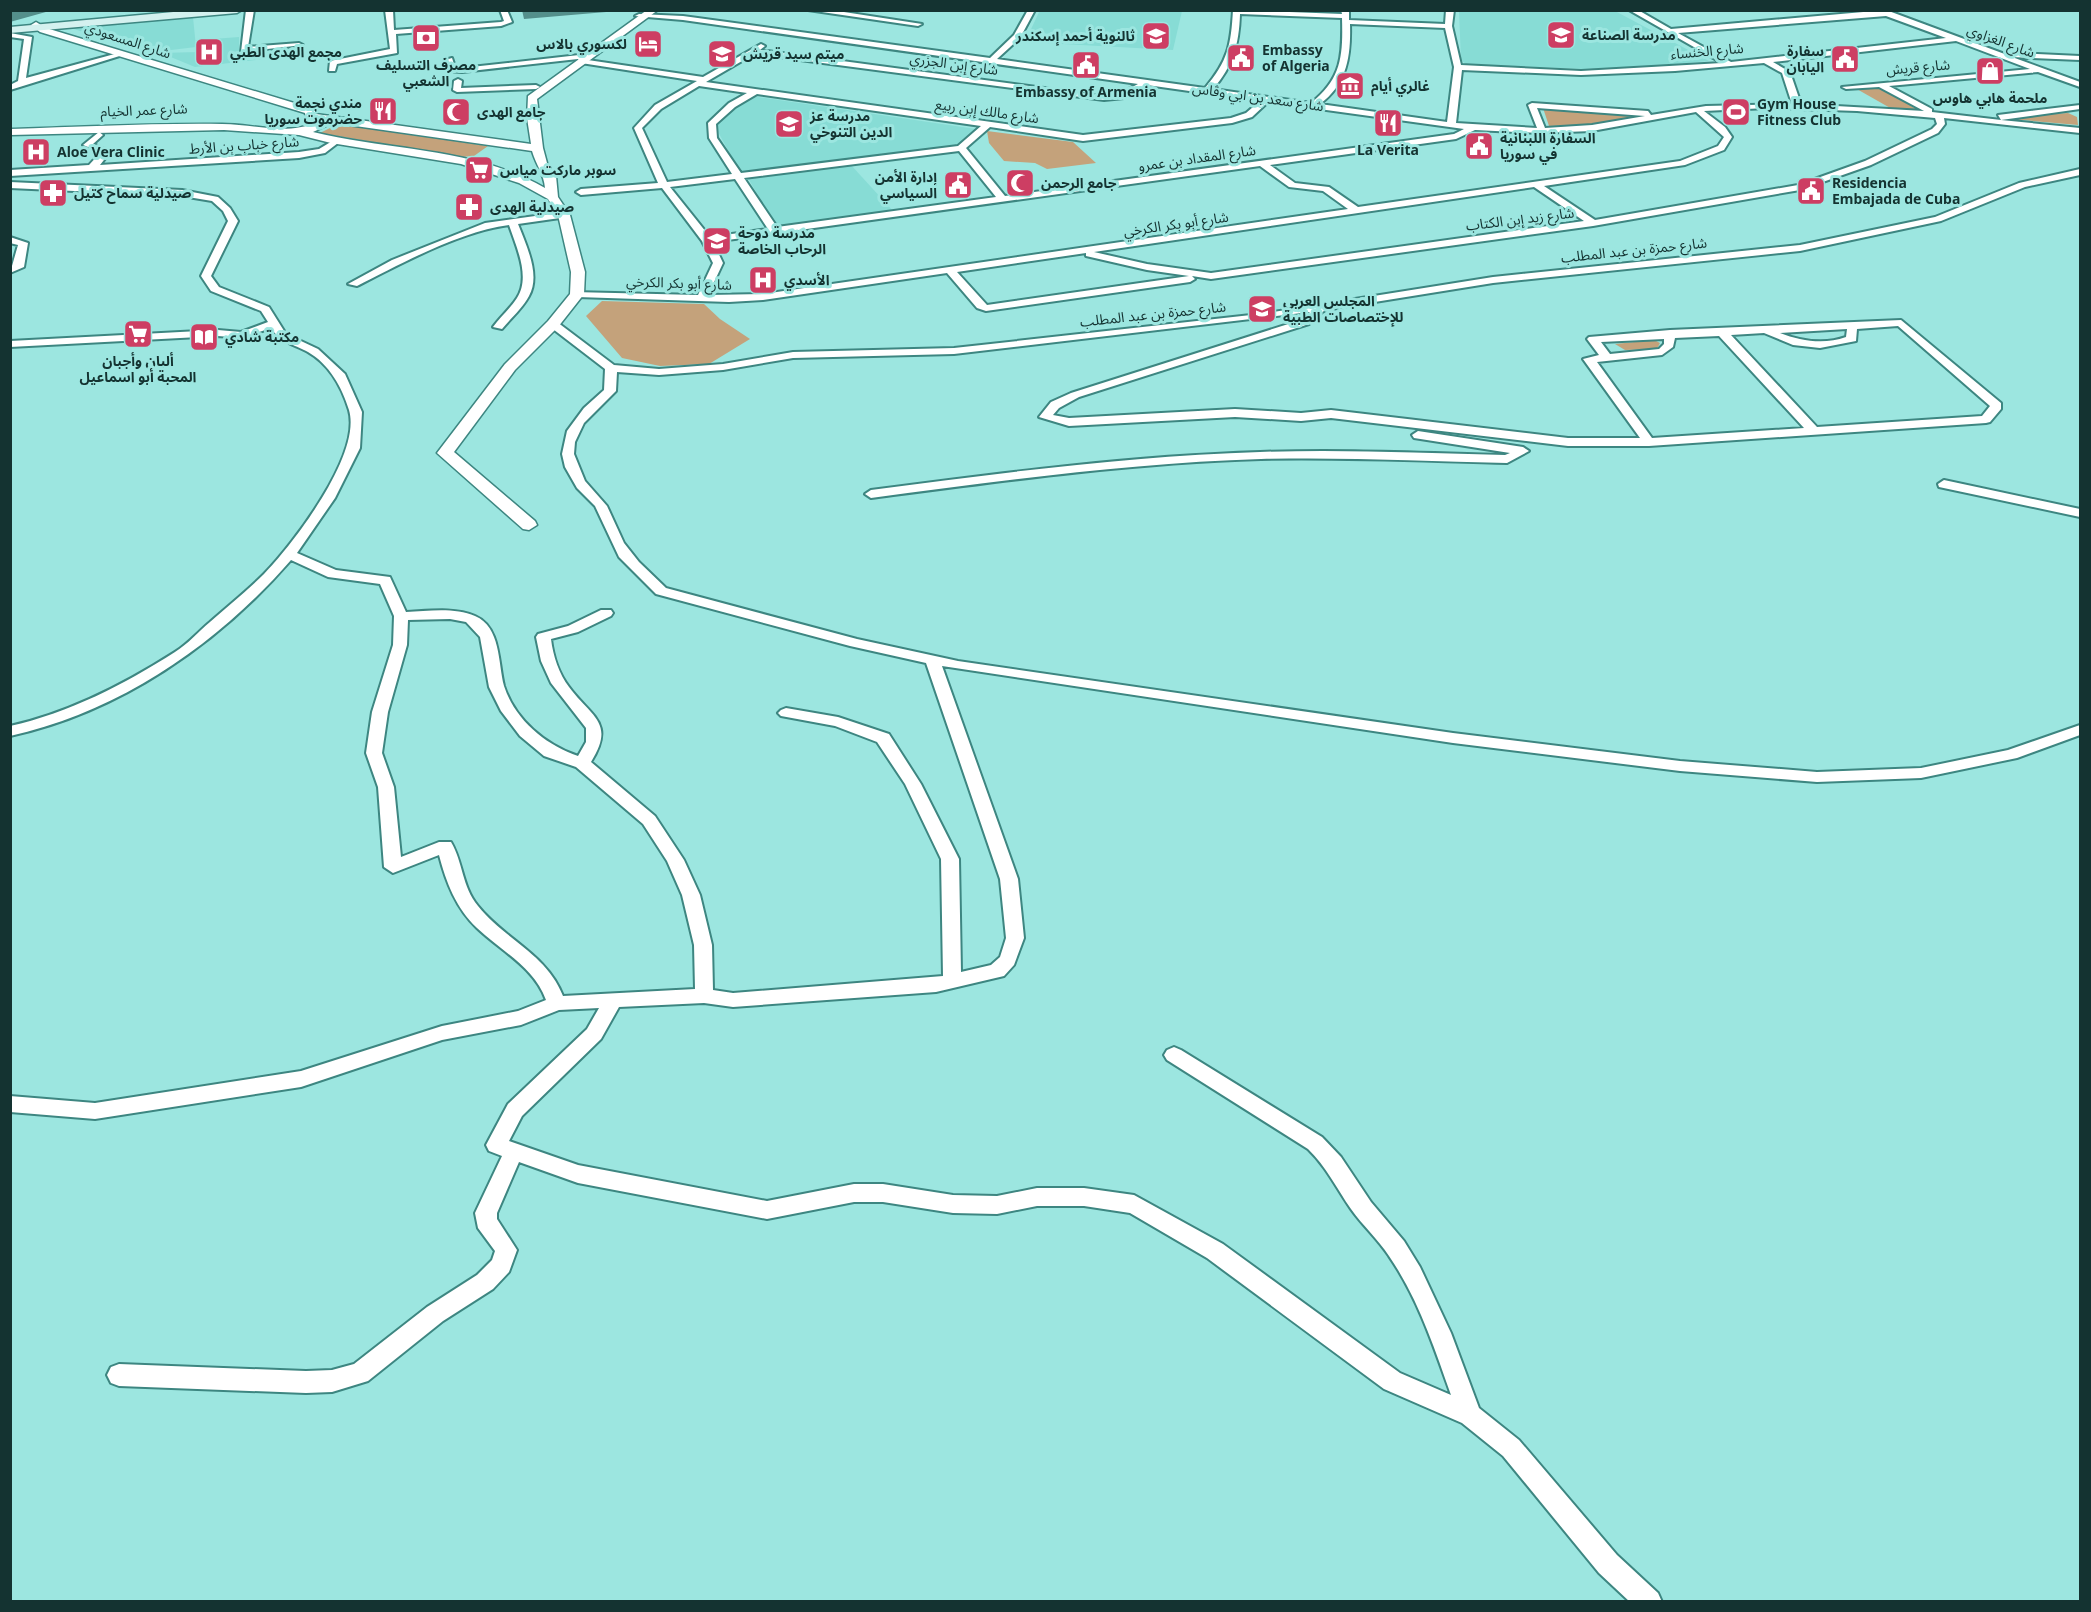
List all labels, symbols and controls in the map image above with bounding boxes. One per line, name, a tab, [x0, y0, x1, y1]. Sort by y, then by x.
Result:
street label: شارع المسعودي	[82, 17, 173, 64]
school or university icon: مدرسة الصناعة	[1545, 19, 1577, 51]
school or university icon: ثالنوية أحمد إسكندر	[1140, 20, 1172, 52]
street label: شارع الغزاوي	[1964, 20, 2038, 64]
bank icon: مصرف التسليف الشعبي	[410, 22, 442, 54]
place label: مدرسة الصناعة	[1582, 25, 1676, 44]
place label: ثالنوية أحمد إسكندر	[1015, 26, 1136, 46]
hotel icon: لكسوري بالاس	[632, 28, 664, 60]
place label: لكسوري بالاس	[536, 34, 627, 55]
hospital icon: مجمع الهدى الطبي	[193, 36, 225, 68]
school or university icon: ميتم سيد قريش	[706, 38, 738, 70]
street label: شارع الخنساء	[1670, 38, 1745, 65]
place label: Embassy of Algeria	[1262, 40, 1330, 75]
place label: سفارة اليابان	[1787, 41, 1824, 76]
place label: مجمع الهدى الطبي	[230, 42, 342, 63]
public building icon: Embassy of Algeria	[1225, 42, 1257, 74]
public building icon: سفارة اليابان	[1829, 43, 1861, 75]
place label: ميتم سيد قريش	[743, 44, 844, 65]
street label: شارع إبن الجزري	[908, 48, 1000, 81]
public building icon: Embassy of Armenia	[1070, 49, 1102, 81]
street label: شارع قريش	[1885, 54, 1951, 81]
place label: مصرف التسليف الشعبي	[376, 55, 476, 92]
shop icon: ملحمة هابي هاوس	[1974, 55, 2006, 87]
museum icon: غالري أيام	[1334, 70, 1366, 102]
place label: غالري أيام	[1371, 76, 1430, 97]
street label: شارع سعد بن ابي وقاس	[1191, 78, 1325, 117]
place label: Embassy of Armenia	[1015, 82, 1157, 101]
place label: ملحمة هابي هاوس	[1933, 88, 2047, 109]
place label: مندي نجمة حضرموت سوريا	[265, 93, 362, 128]
street label: شارع مالك إبن ربيع	[934, 94, 1040, 129]
place label: Gym House Fitness Club	[1757, 94, 1841, 129]
restaurant icon: مندي نجمة حضرموت سوريا	[367, 95, 399, 127]
mosque icon: جامع الهدى	[440, 96, 472, 128]
sports icon: Gym House Fitness Club	[1720, 96, 1752, 128]
street label: شارع عمر الخيام	[100, 98, 188, 123]
place label: جامع الهدى	[477, 102, 546, 122]
place label: مدرسة عز الدين التنوخي	[809, 106, 893, 143]
restaurant icon: La Verita	[1372, 107, 1404, 139]
school or university icon: مدرسة عز الدين التنوخي	[773, 108, 805, 140]
place label: السفارة اللبنانية في سوريا	[1500, 128, 1596, 165]
public building icon: السفارة اللبنانية في سوريا	[1463, 130, 1495, 162]
street label: شارع خباب بن الأرط	[188, 131, 300, 160]
hospital icon: Aloe Vera Clinic	[20, 136, 52, 168]
street label: شارع المقداد بن عمرو	[1137, 140, 1257, 177]
place label: La Verita	[1357, 140, 1419, 159]
place label: Aloe Vera Clinic	[57, 142, 165, 161]
supermarket icon: سوبر ماركت مياس	[463, 154, 495, 186]
place label: سوبر ماركت مياس	[500, 160, 616, 179]
place label: إدارة الأمن السياسي	[875, 167, 938, 204]
mosque icon: جامع الرحمن	[1004, 167, 1036, 199]
public building icon: إدارة الأمن السياسي	[942, 169, 974, 201]
place label: جامع الرحمن	[1041, 173, 1117, 193]
place label: Residencia Embajada de Cuba	[1832, 173, 1960, 208]
public building icon: Residencia Embajada de Cuba	[1795, 175, 1827, 207]
pharmacy icon: صيدلية سماح كتيل	[37, 177, 69, 209]
place label: صيدلية سماح كتيل	[74, 183, 192, 204]
pharmacy icon: صيدلية الهدى	[453, 191, 485, 223]
place label: صيدلية الهدى	[490, 197, 574, 216]
street label: شارع زيد إبن الكتاب	[1465, 202, 1576, 237]
street label: شارع أبو بكر الكرخي	[1122, 207, 1230, 243]
place label: مدرسة دوحة الرحاب الخاصة	[738, 223, 826, 258]
school or university icon: مدرسة دوحة الرحاب الخاصة	[701, 225, 733, 257]
street label: شارع حمزة بن عبد المطلب	[1560, 232, 1708, 269]
hospital icon: الأسدي	[747, 264, 779, 296]
place label: الأسدي	[784, 270, 830, 291]
street label: شارع أبو بكر الكرخي	[626, 271, 732, 296]
place label: المجلس العربي للإختصاصات الطبية	[1283, 291, 1403, 327]
school or university icon: المجلس العربي للإختصاصات الطبية	[1246, 293, 1278, 325]
street label: شارع حمزة بن عبد المطلب	[1079, 296, 1227, 333]
supermarket icon: ألبان وأجبان المحبة أبو اسماعيل	[122, 318, 154, 350]
library icon: مكتبة شادي	[188, 321, 220, 353]
place label: مكتبة شادي	[225, 327, 299, 348]
place label: ألبان وأجبان المحبة أبو اسماعيل	[80, 351, 197, 386]

